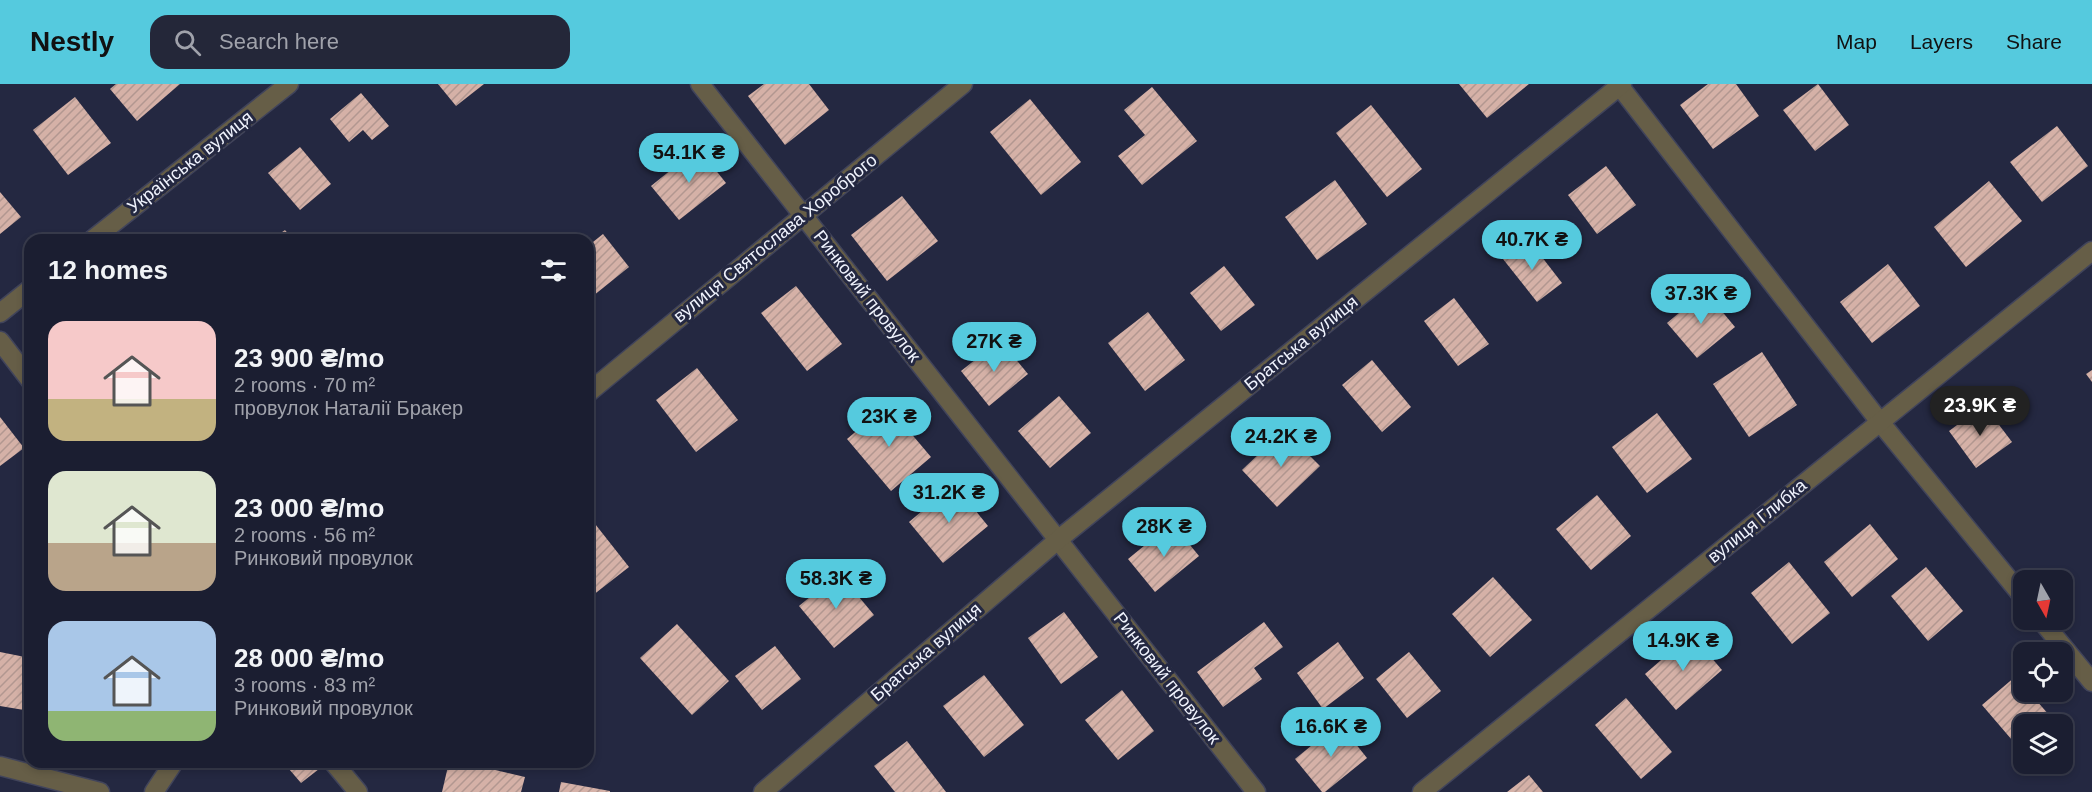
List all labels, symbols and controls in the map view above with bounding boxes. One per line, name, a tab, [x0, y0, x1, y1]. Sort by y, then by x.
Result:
search box	[150, 15, 570, 69]
text: Nestly	[30, 26, 114, 57]
icon: search	[171, 26, 204, 59]
text: Search here	[219, 29, 339, 54]
text: Map	[1836, 30, 1877, 53]
text: Layers	[1910, 30, 1973, 53]
text: Share	[2006, 30, 2062, 53]
street label: Українська вулиця	[123, 107, 257, 217]
pin: 54.1K ₴	[634, 133, 744, 184]
text: 54.1K ₴	[653, 141, 725, 163]
street label: вулиця Святослава Хороброго	[669, 150, 881, 326]
pin: 40.7K ₴	[1477, 220, 1587, 271]
street label: Ринковий провулок	[810, 226, 924, 366]
text: 40.7K ₴	[1496, 228, 1568, 250]
icon: filters	[537, 254, 570, 287]
text: 12 homes	[48, 255, 168, 285]
pin: 37.3K ₴	[1646, 274, 1756, 325]
text: 37.3K ₴	[1665, 282, 1737, 304]
street label: Братська вулиця	[1240, 291, 1362, 395]
pin: 27K ₴	[952, 322, 1036, 373]
text: 27K ₴	[966, 330, 1022, 352]
text: 23 900 ₴/mo	[234, 343, 384, 373]
icon: home	[96, 345, 168, 417]
text: 2 rooms · 70 m²	[234, 374, 375, 396]
pin: 23.9K ₴	[1925, 386, 2035, 437]
text: 23.9K ₴	[1944, 394, 2016, 416]
text: провулок Наталії Бракер	[234, 397, 463, 419]
pin: 23K ₴	[847, 397, 931, 448]
text: 23K ₴	[861, 405, 917, 427]
pin: 24.2K ₴	[1226, 417, 1336, 468]
text: 24.2K ₴	[1245, 425, 1317, 447]
pin: 31.2K ₴	[894, 473, 1004, 524]
street label: вулиця Глибка	[1704, 474, 1811, 567]
text: 31.2K ₴	[913, 481, 985, 503]
text: 23 000 ₴/mo	[234, 493, 384, 523]
icon: home	[96, 495, 168, 567]
pin: 28K ₴	[1122, 507, 1206, 558]
text: 28K ₴	[1136, 515, 1192, 537]
text: 2 rooms · 56 m²	[234, 524, 375, 546]
text: Ринковий провулок	[234, 547, 413, 569]
pin: 58.3K ₴	[781, 559, 891, 610]
text: 58.3K ₴	[800, 567, 872, 589]
north arrow	[2013, 570, 2073, 630]
map controls	[2013, 570, 2073, 774]
street label: Братська вулиця	[867, 599, 985, 705]
street label: Ринковий провулок	[1110, 608, 1224, 748]
pin: 14.9K ₴	[1628, 621, 1738, 672]
text: 14.9K ₴	[1647, 629, 1719, 651]
button: locate	[2013, 642, 2073, 702]
text: 28 000 ₴/mo	[234, 643, 384, 673]
icon: home	[96, 645, 168, 717]
text: 3 rooms · 83 m²	[234, 674, 375, 696]
text: Ринковий провулок	[234, 697, 413, 719]
pin: 16.6K ₴	[1276, 707, 1386, 758]
button: layers	[2013, 714, 2073, 774]
text: 16.6K ₴	[1295, 715, 1367, 737]

